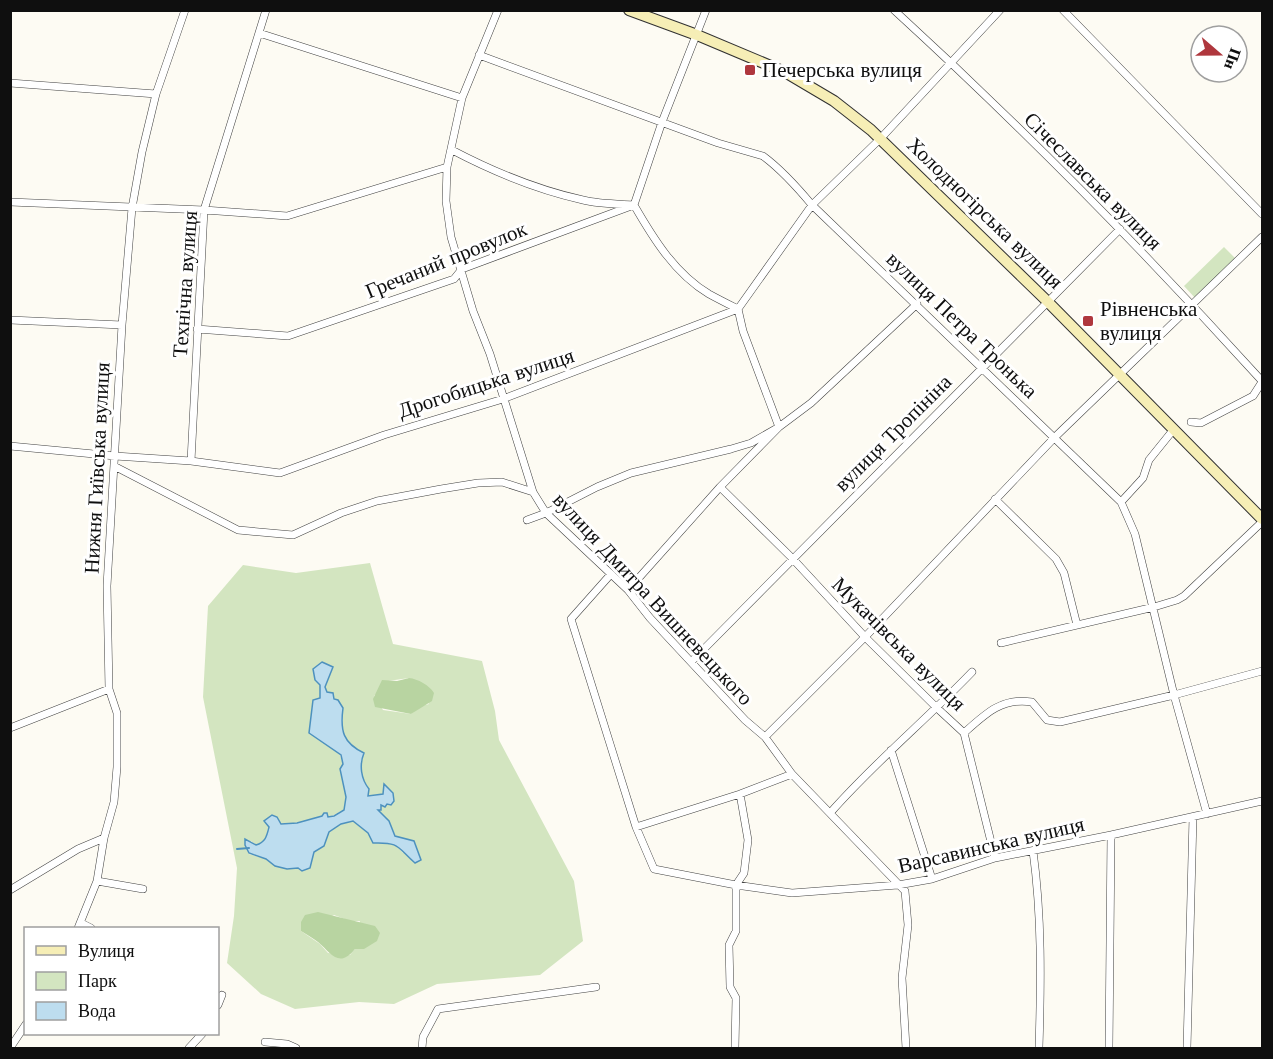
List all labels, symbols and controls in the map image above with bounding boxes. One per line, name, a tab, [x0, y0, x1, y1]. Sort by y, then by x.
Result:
north arrow	[1189, 24, 1249, 84]
text: Пн	[1220, 46, 1246, 73]
place label: Печерська вулиця	[762, 57, 922, 83]
marker: Печерська вулиця	[743, 63, 757, 77]
street label: Січеславська вулиця	[1019, 107, 1168, 256]
street label: Холодногірська вулиця	[901, 132, 1069, 295]
street label: Технічна вулиця	[167, 209, 203, 358]
street label: Гречаний провулок	[361, 215, 531, 304]
street label: вулиця Петра Тронька	[881, 246, 1044, 404]
place label: Рівненська вулиця	[1100, 296, 1198, 346]
marker: Рівненська вулиця	[1081, 314, 1095, 328]
street label: Дрогобицька вулиця	[395, 342, 577, 424]
street label: Нижня Гиївська вулиця	[78, 361, 116, 574]
street label: вулиця Тропініна	[829, 368, 958, 497]
street label: вулиця Дмитра Вишневецького	[547, 487, 759, 711]
street label: Мукачівська вулиця	[827, 572, 972, 717]
street label: Варсавинська вулиця	[895, 811, 1087, 879]
legend	[24, 927, 219, 1035]
text: Вулиця	[78, 940, 135, 962]
text: Парк	[78, 970, 117, 992]
text: Вода	[78, 1000, 116, 1022]

